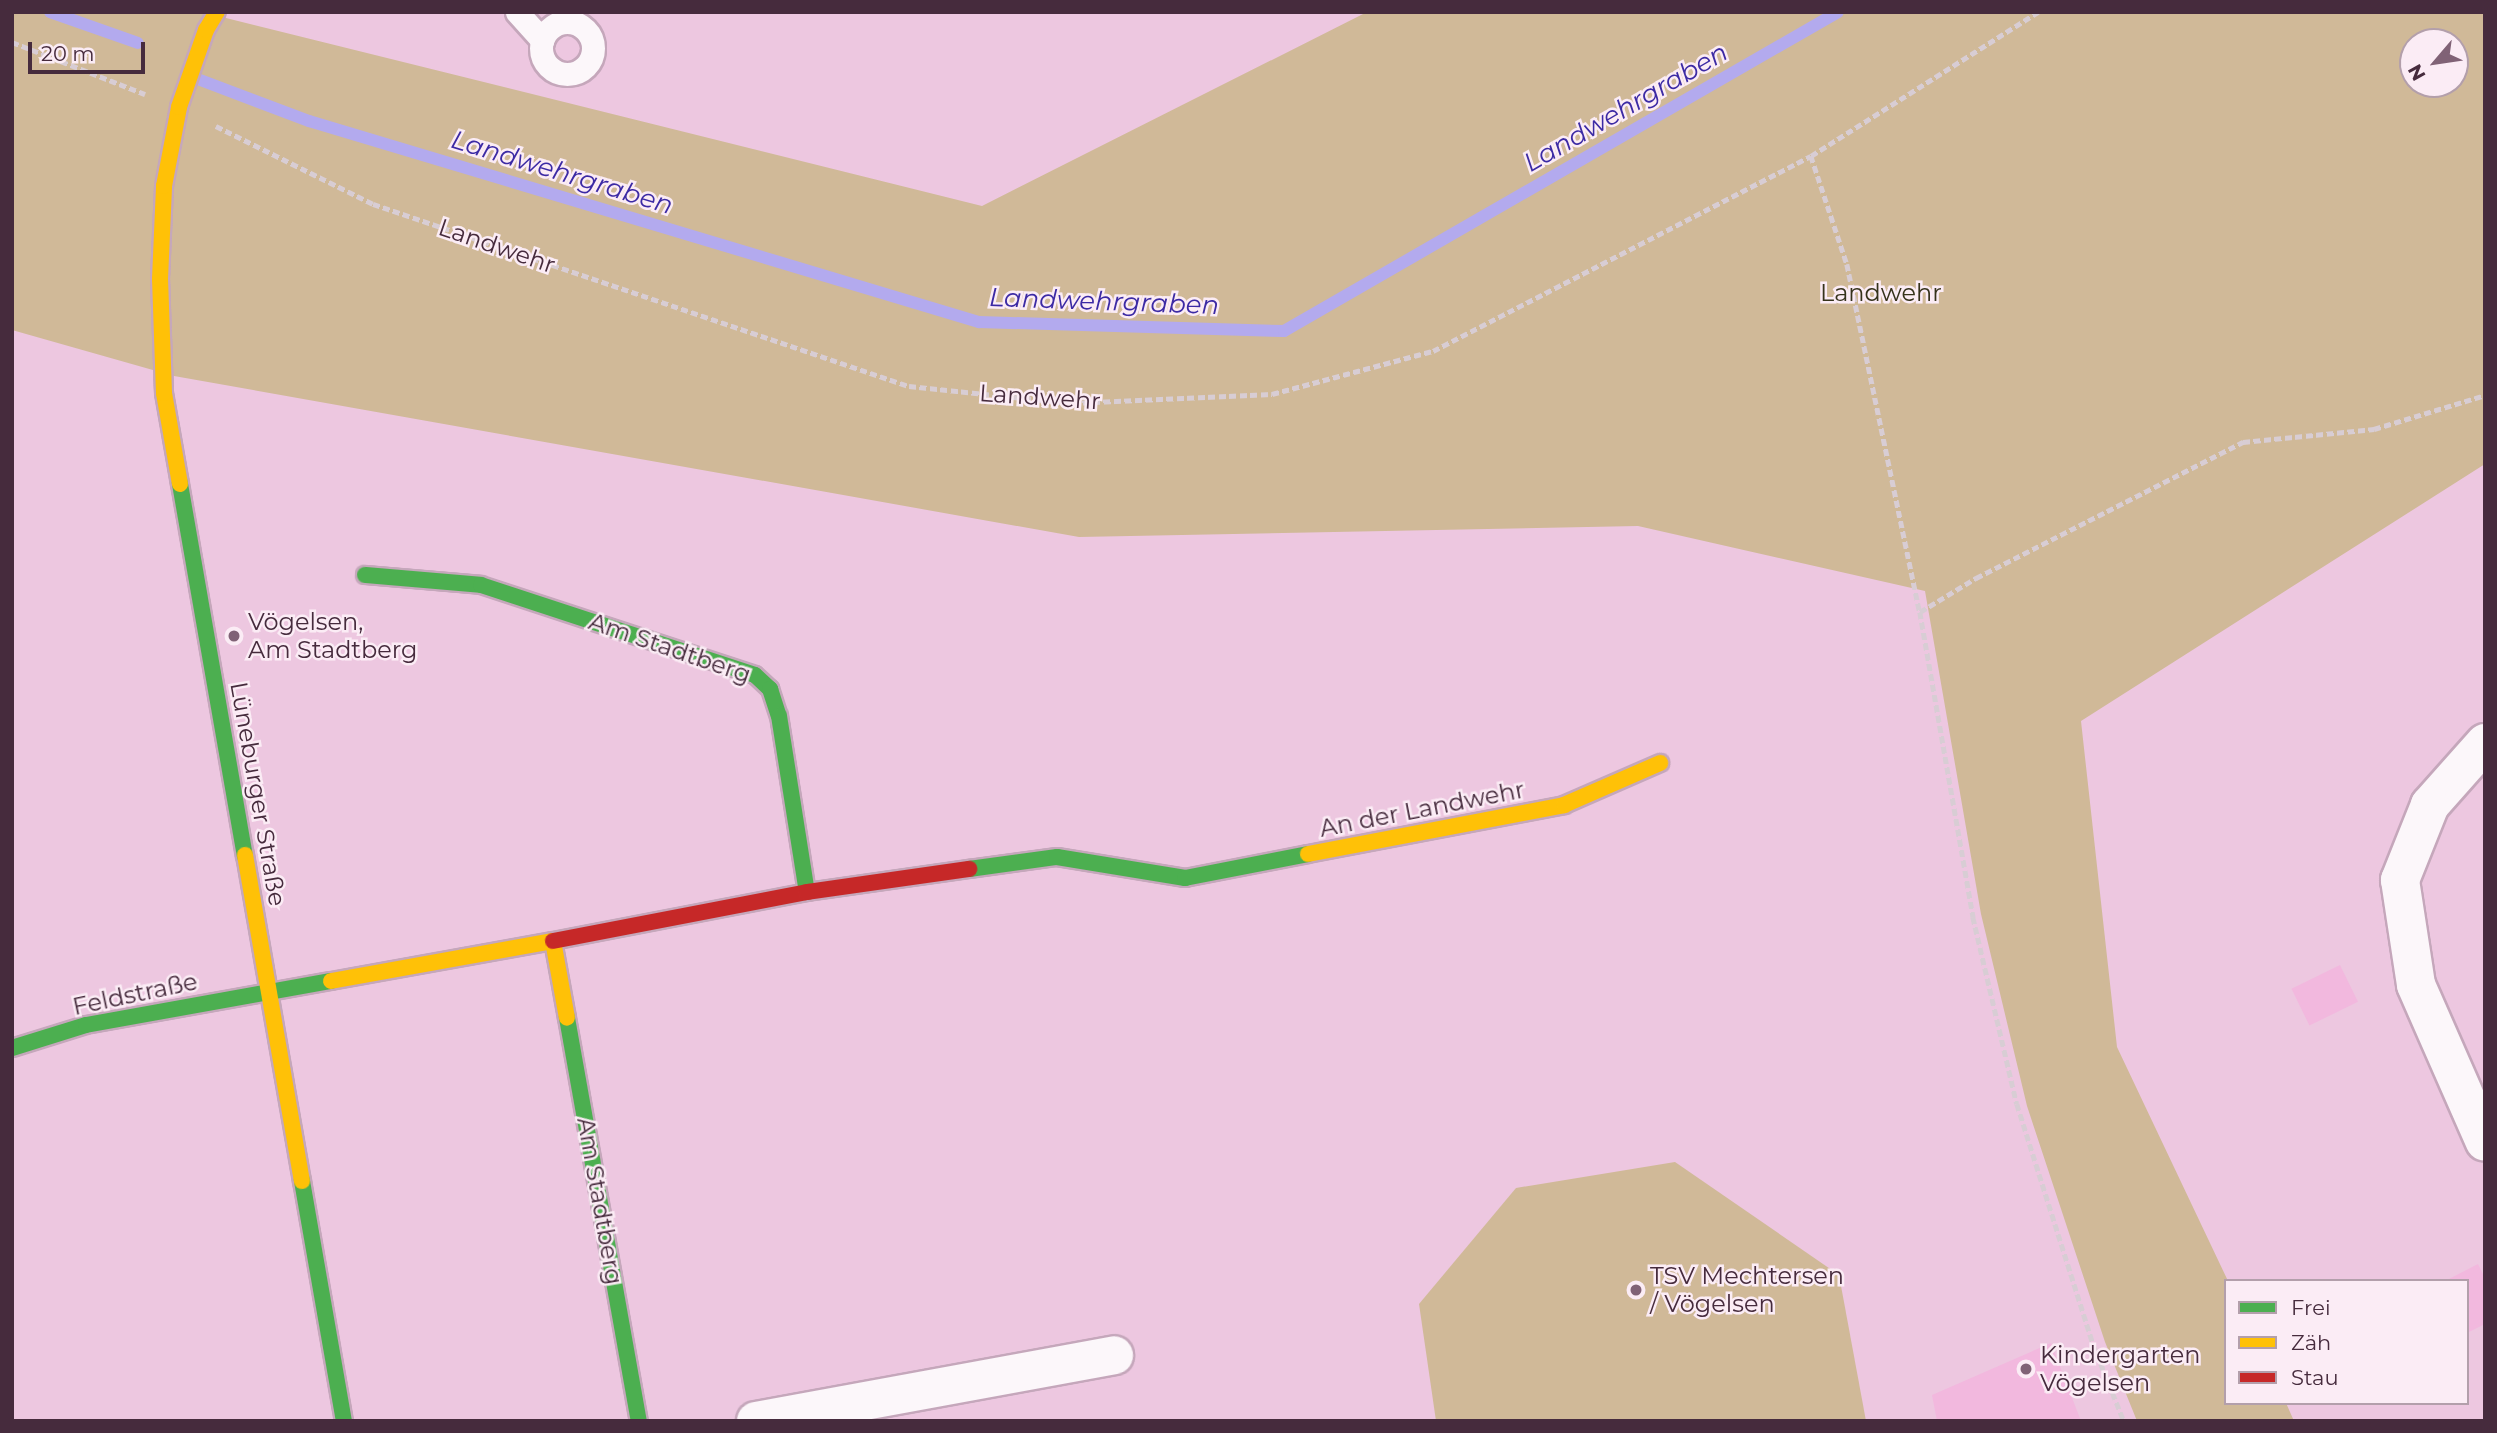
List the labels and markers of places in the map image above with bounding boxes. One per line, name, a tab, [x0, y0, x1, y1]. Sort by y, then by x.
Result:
place label: Vögelsen, Am Stadtberg	[248, 608, 417, 664]
marker: Vögelsen, Am Stadtberg	[226, 628, 242, 644]
place label: TSV Mechtersen / Vögelsen	[1650, 1262, 1844, 1318]
marker: TSV Mechtersen / Vögelsen	[1628, 1282, 1644, 1298]
place label: Kindergarten Vögelsen	[2040, 1341, 2200, 1397]
marker: Kindergarten Vögelsen	[2018, 1361, 2034, 1377]

